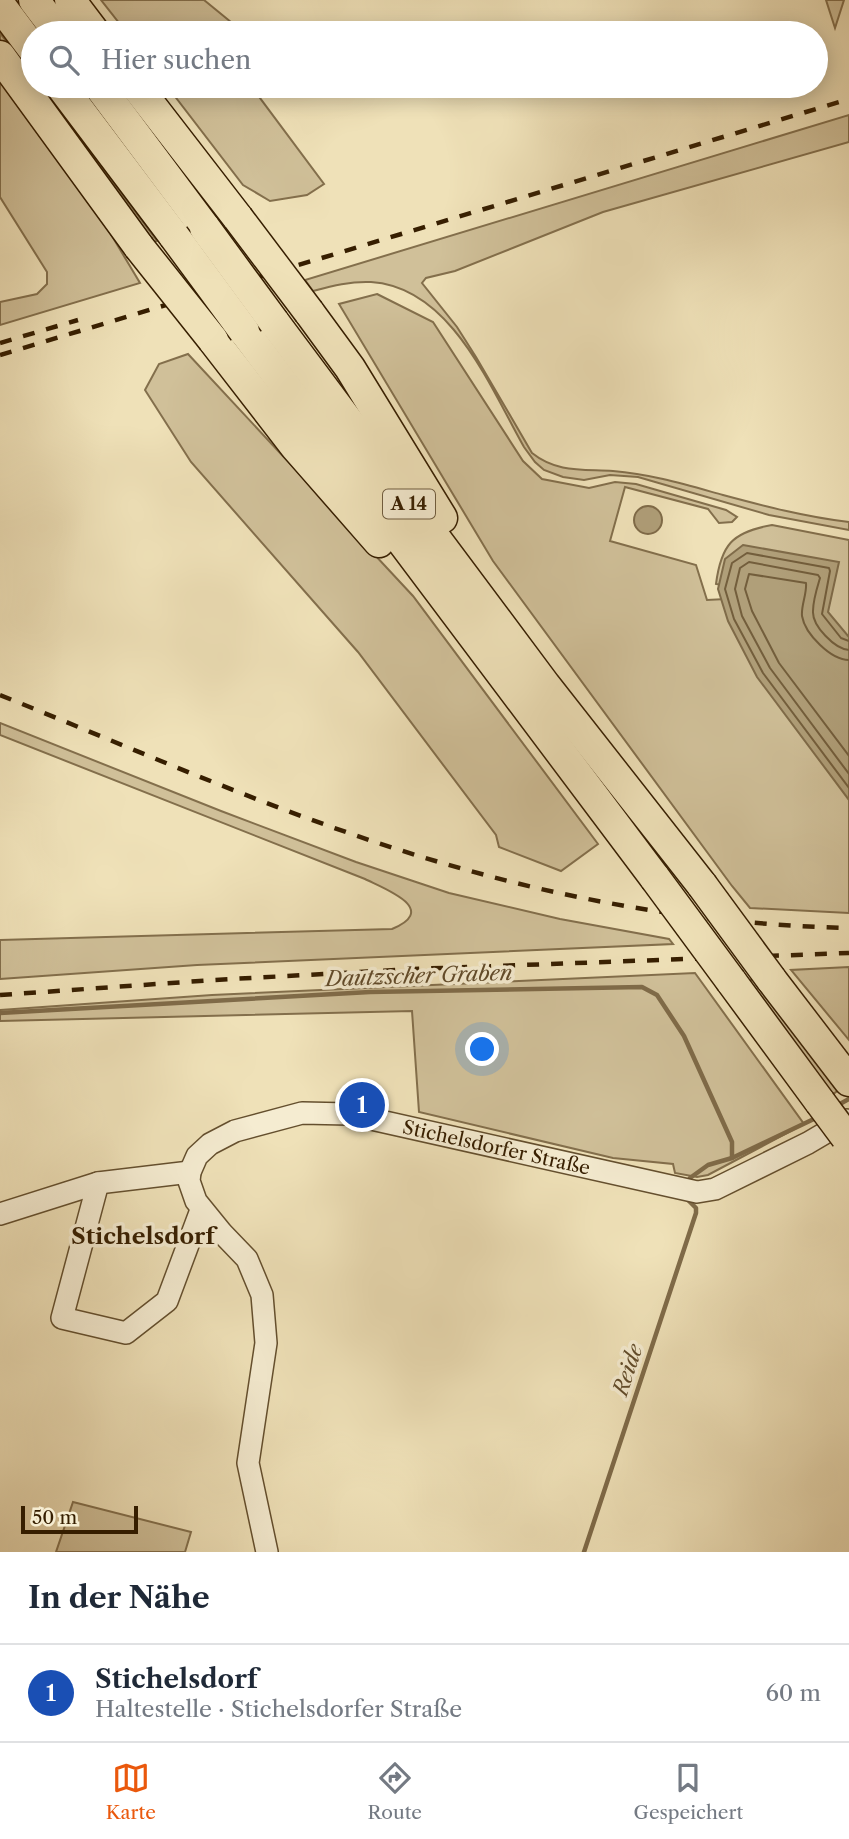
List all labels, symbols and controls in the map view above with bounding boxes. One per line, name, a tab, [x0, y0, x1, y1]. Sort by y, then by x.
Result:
search box	[21, 21, 828, 98]
icon: search	[45, 41, 83, 79]
text: Hier suchen	[101, 44, 251, 76]
road number: A 14	[383, 490, 435, 518]
water label: Dautzscher Graben	[323, 960, 513, 991]
your location	[465, 1032, 499, 1066]
pin: 1	[339, 1079, 385, 1131]
street label: Stichelsdorfer Straße	[401, 1115, 592, 1180]
district label: Stichelsdorf	[71, 1222, 218, 1250]
water label: Reide	[607, 1340, 648, 1401]
scale bar	[21, 1503, 138, 1535]
text: 50 m	[32, 1506, 77, 1529]
text: In der Nähe	[28, 1579, 210, 1616]
text: Stichelsdorf	[95, 1663, 258, 1695]
text: 1	[46, 1679, 56, 1707]
text: 60 m	[765, 1679, 821, 1707]
text: Haltestelle · Stichelsdorfer Straße	[95, 1695, 462, 1723]
tab: Karte	[106, 1759, 156, 1824]
tab: Route	[368, 1759, 422, 1824]
tab: Gespeichert	[634, 1759, 743, 1824]

